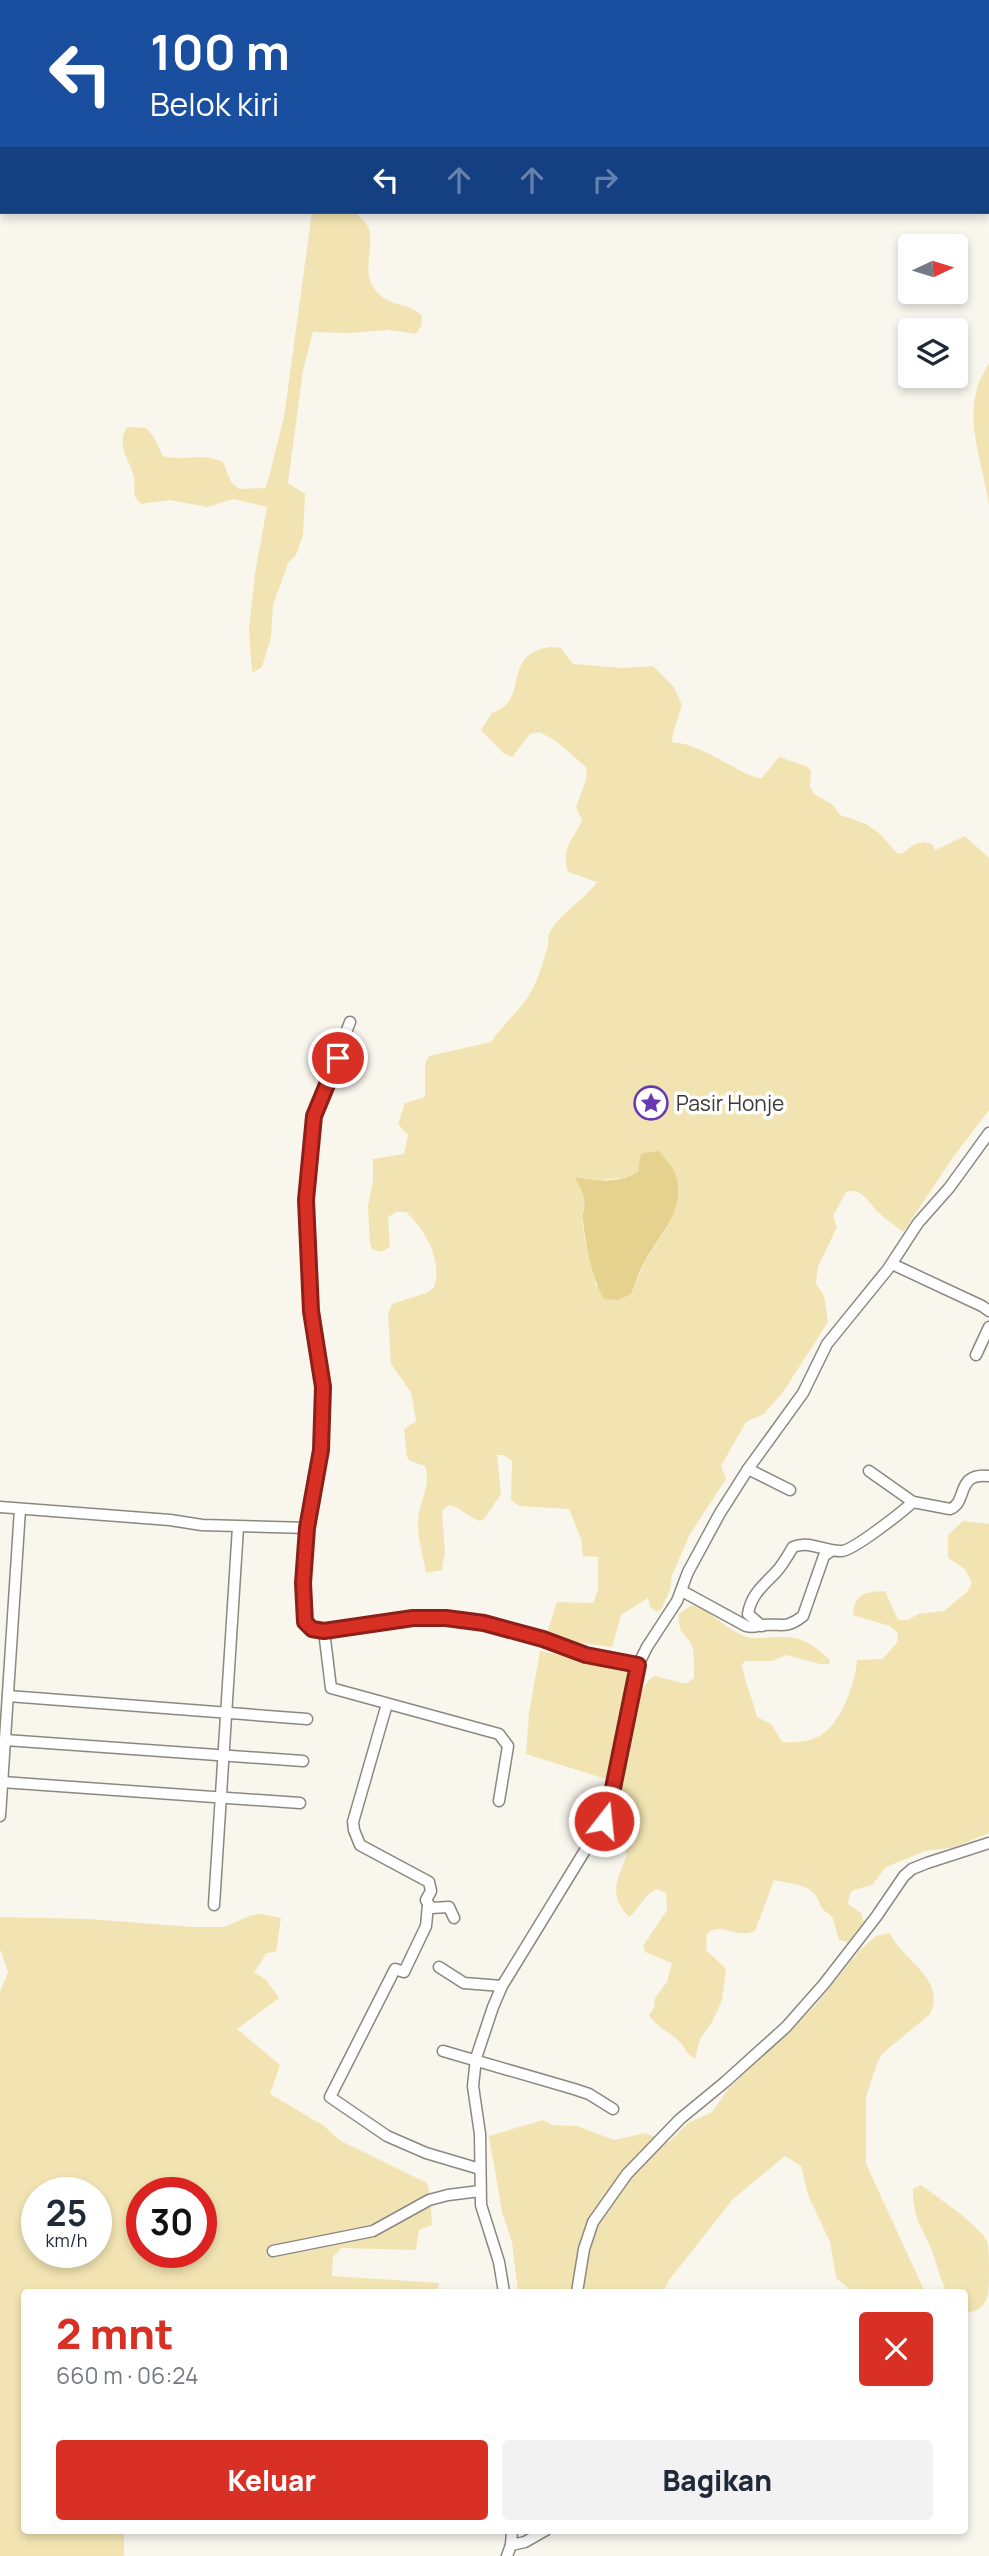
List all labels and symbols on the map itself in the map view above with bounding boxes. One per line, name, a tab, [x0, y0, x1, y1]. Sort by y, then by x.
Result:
north arrow	[898, 234, 968, 304]
pin	[308, 1028, 368, 1088]
place icon: Pasir Honje	[632, 1084, 670, 1122]
place label: Pasir Honje	[676, 1089, 784, 1117]
position arrow	[567, 1784, 641, 1858]
speed limit sign: 30	[126, 2177, 217, 2268]

